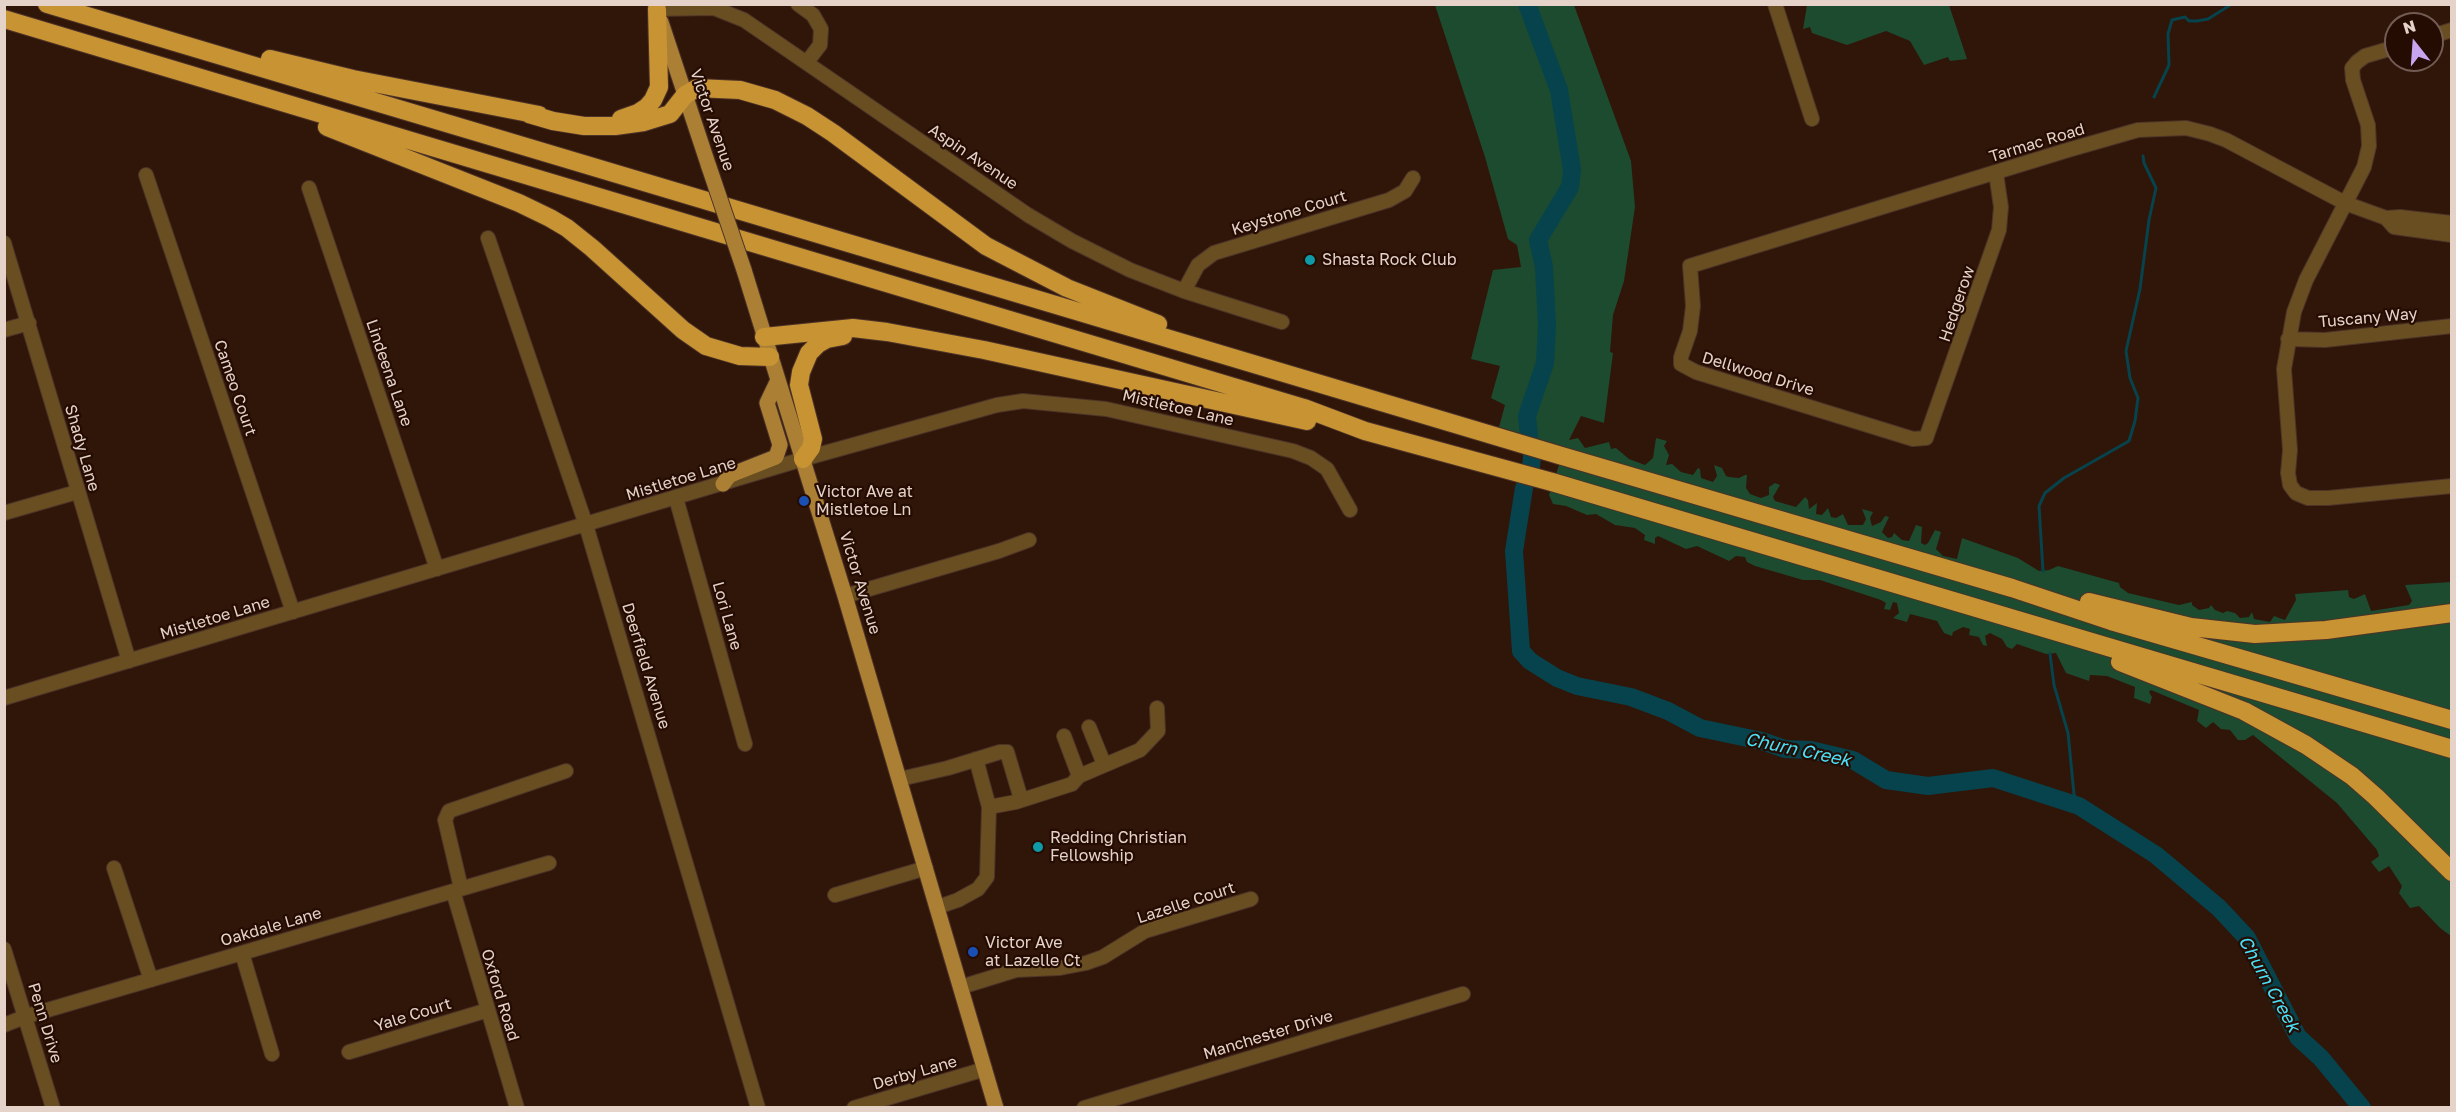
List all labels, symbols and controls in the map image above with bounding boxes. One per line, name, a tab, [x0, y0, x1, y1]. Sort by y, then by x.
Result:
north arrow	[2384, 12, 2444, 72]
text: N	[2401, 15, 2418, 38]
street label: Victor Avenue	[686, 67, 738, 173]
street label: Tarmac Road	[1987, 119, 2087, 167]
street label: Aspin Avenue	[925, 120, 1021, 194]
street label: Keystone Court	[1229, 186, 1349, 240]
place label: Shasta Rock Club	[1322, 250, 1457, 270]
marker: Shasta Rock Club	[1303, 253, 1317, 267]
street label: Hedgerow	[1935, 264, 1979, 344]
street label: Tuscany Way	[2318, 304, 2418, 332]
street label: Lindeena Lane	[362, 317, 416, 429]
street label: Cameo Court	[210, 338, 260, 438]
street label: Dellwood Drive	[1700, 348, 1816, 400]
street label: Mistletoe Lane	[1120, 386, 1236, 430]
street label: Shady Lane	[60, 402, 104, 494]
street label: Mistletoe Lane	[624, 453, 738, 505]
place label: Victor Ave at Mistletoe Ln	[816, 482, 913, 520]
marker: Victor Ave at Mistletoe Ln	[797, 494, 811, 508]
street label: Victor Avenue	[835, 529, 885, 637]
street label: Lori Lane	[708, 579, 746, 653]
street label: Mistletoe Lane	[158, 592, 272, 644]
street label: Deerfield Avenue	[618, 601, 674, 731]
water label: Churn Creek	[1743, 728, 1853, 772]
place label: Redding Christian Fellowship	[1050, 828, 1187, 866]
marker: Redding Christian Fellowship	[1031, 840, 1045, 854]
street label: Lazelle Court	[1134, 878, 1238, 928]
street label: Oakdale Lane	[218, 903, 324, 951]
water label: Churn Creek	[2234, 932, 2304, 1036]
place label: Victor Ave at Lazelle Ct	[985, 933, 1081, 971]
marker: Victor Ave at Lazelle Ct	[966, 945, 980, 959]
street label: Oxford Road	[477, 947, 523, 1043]
street label: Penn Drive	[24, 981, 66, 1065]
street label: Yale Court	[372, 994, 454, 1036]
street label: Manchester Drive	[1201, 1006, 1335, 1064]
street label: Derby Lane	[871, 1052, 959, 1094]

